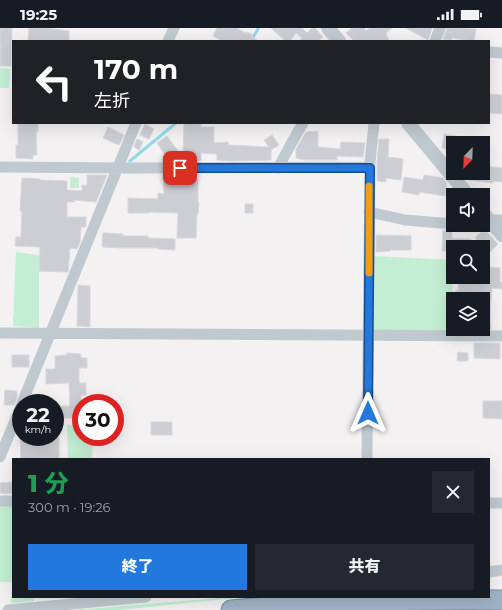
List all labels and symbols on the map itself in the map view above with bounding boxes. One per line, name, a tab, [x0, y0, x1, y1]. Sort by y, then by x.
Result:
north arrow	[446, 136, 490, 180]
pin	[163, 151, 197, 185]
position arrow	[347, 392, 389, 434]
speed limit sign: 30	[72, 394, 124, 446]

